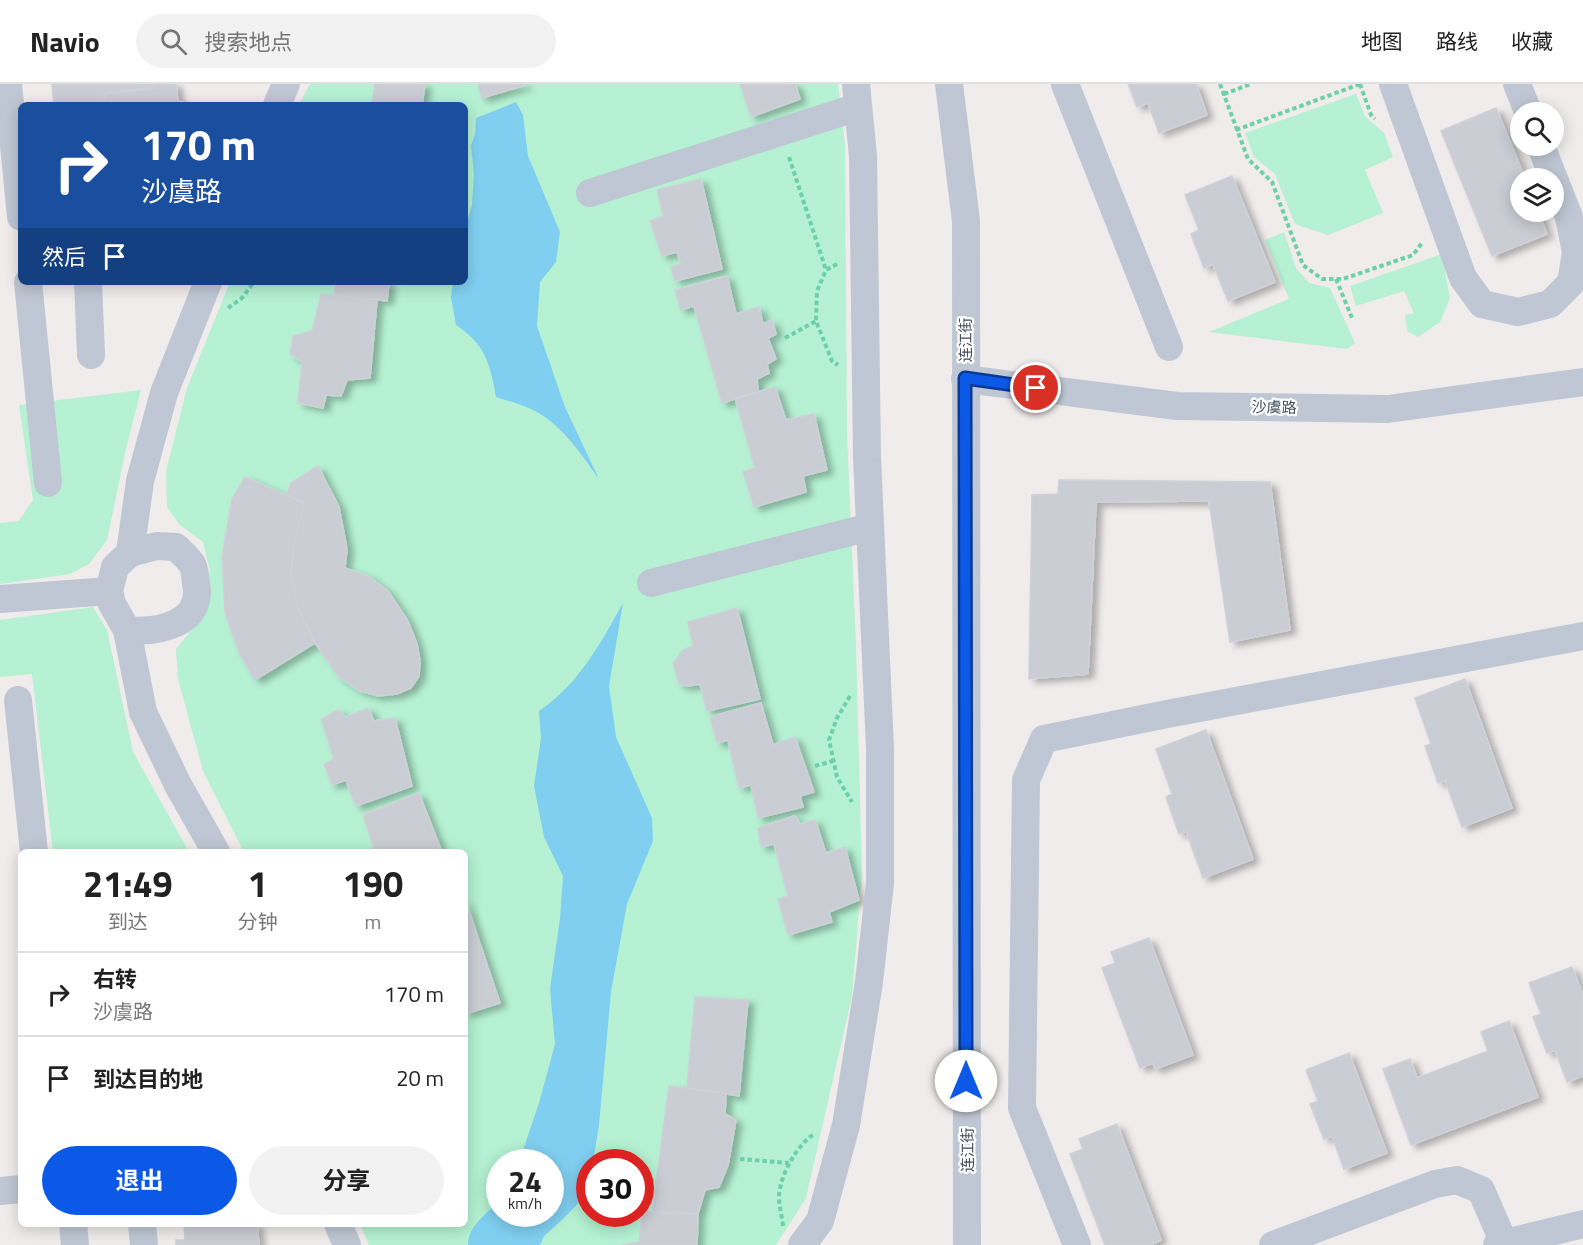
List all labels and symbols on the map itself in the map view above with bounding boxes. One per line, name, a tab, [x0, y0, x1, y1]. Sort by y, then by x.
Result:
street label: 连江街	[954, 317, 977, 363]
pin	[1010, 362, 1061, 413]
street label: 沙虞路	[1251, 395, 1297, 419]
position arrow	[934, 1049, 998, 1113]
street label: 连江街	[956, 1127, 979, 1173]
speed limit sign: 30	[576, 1149, 654, 1227]

